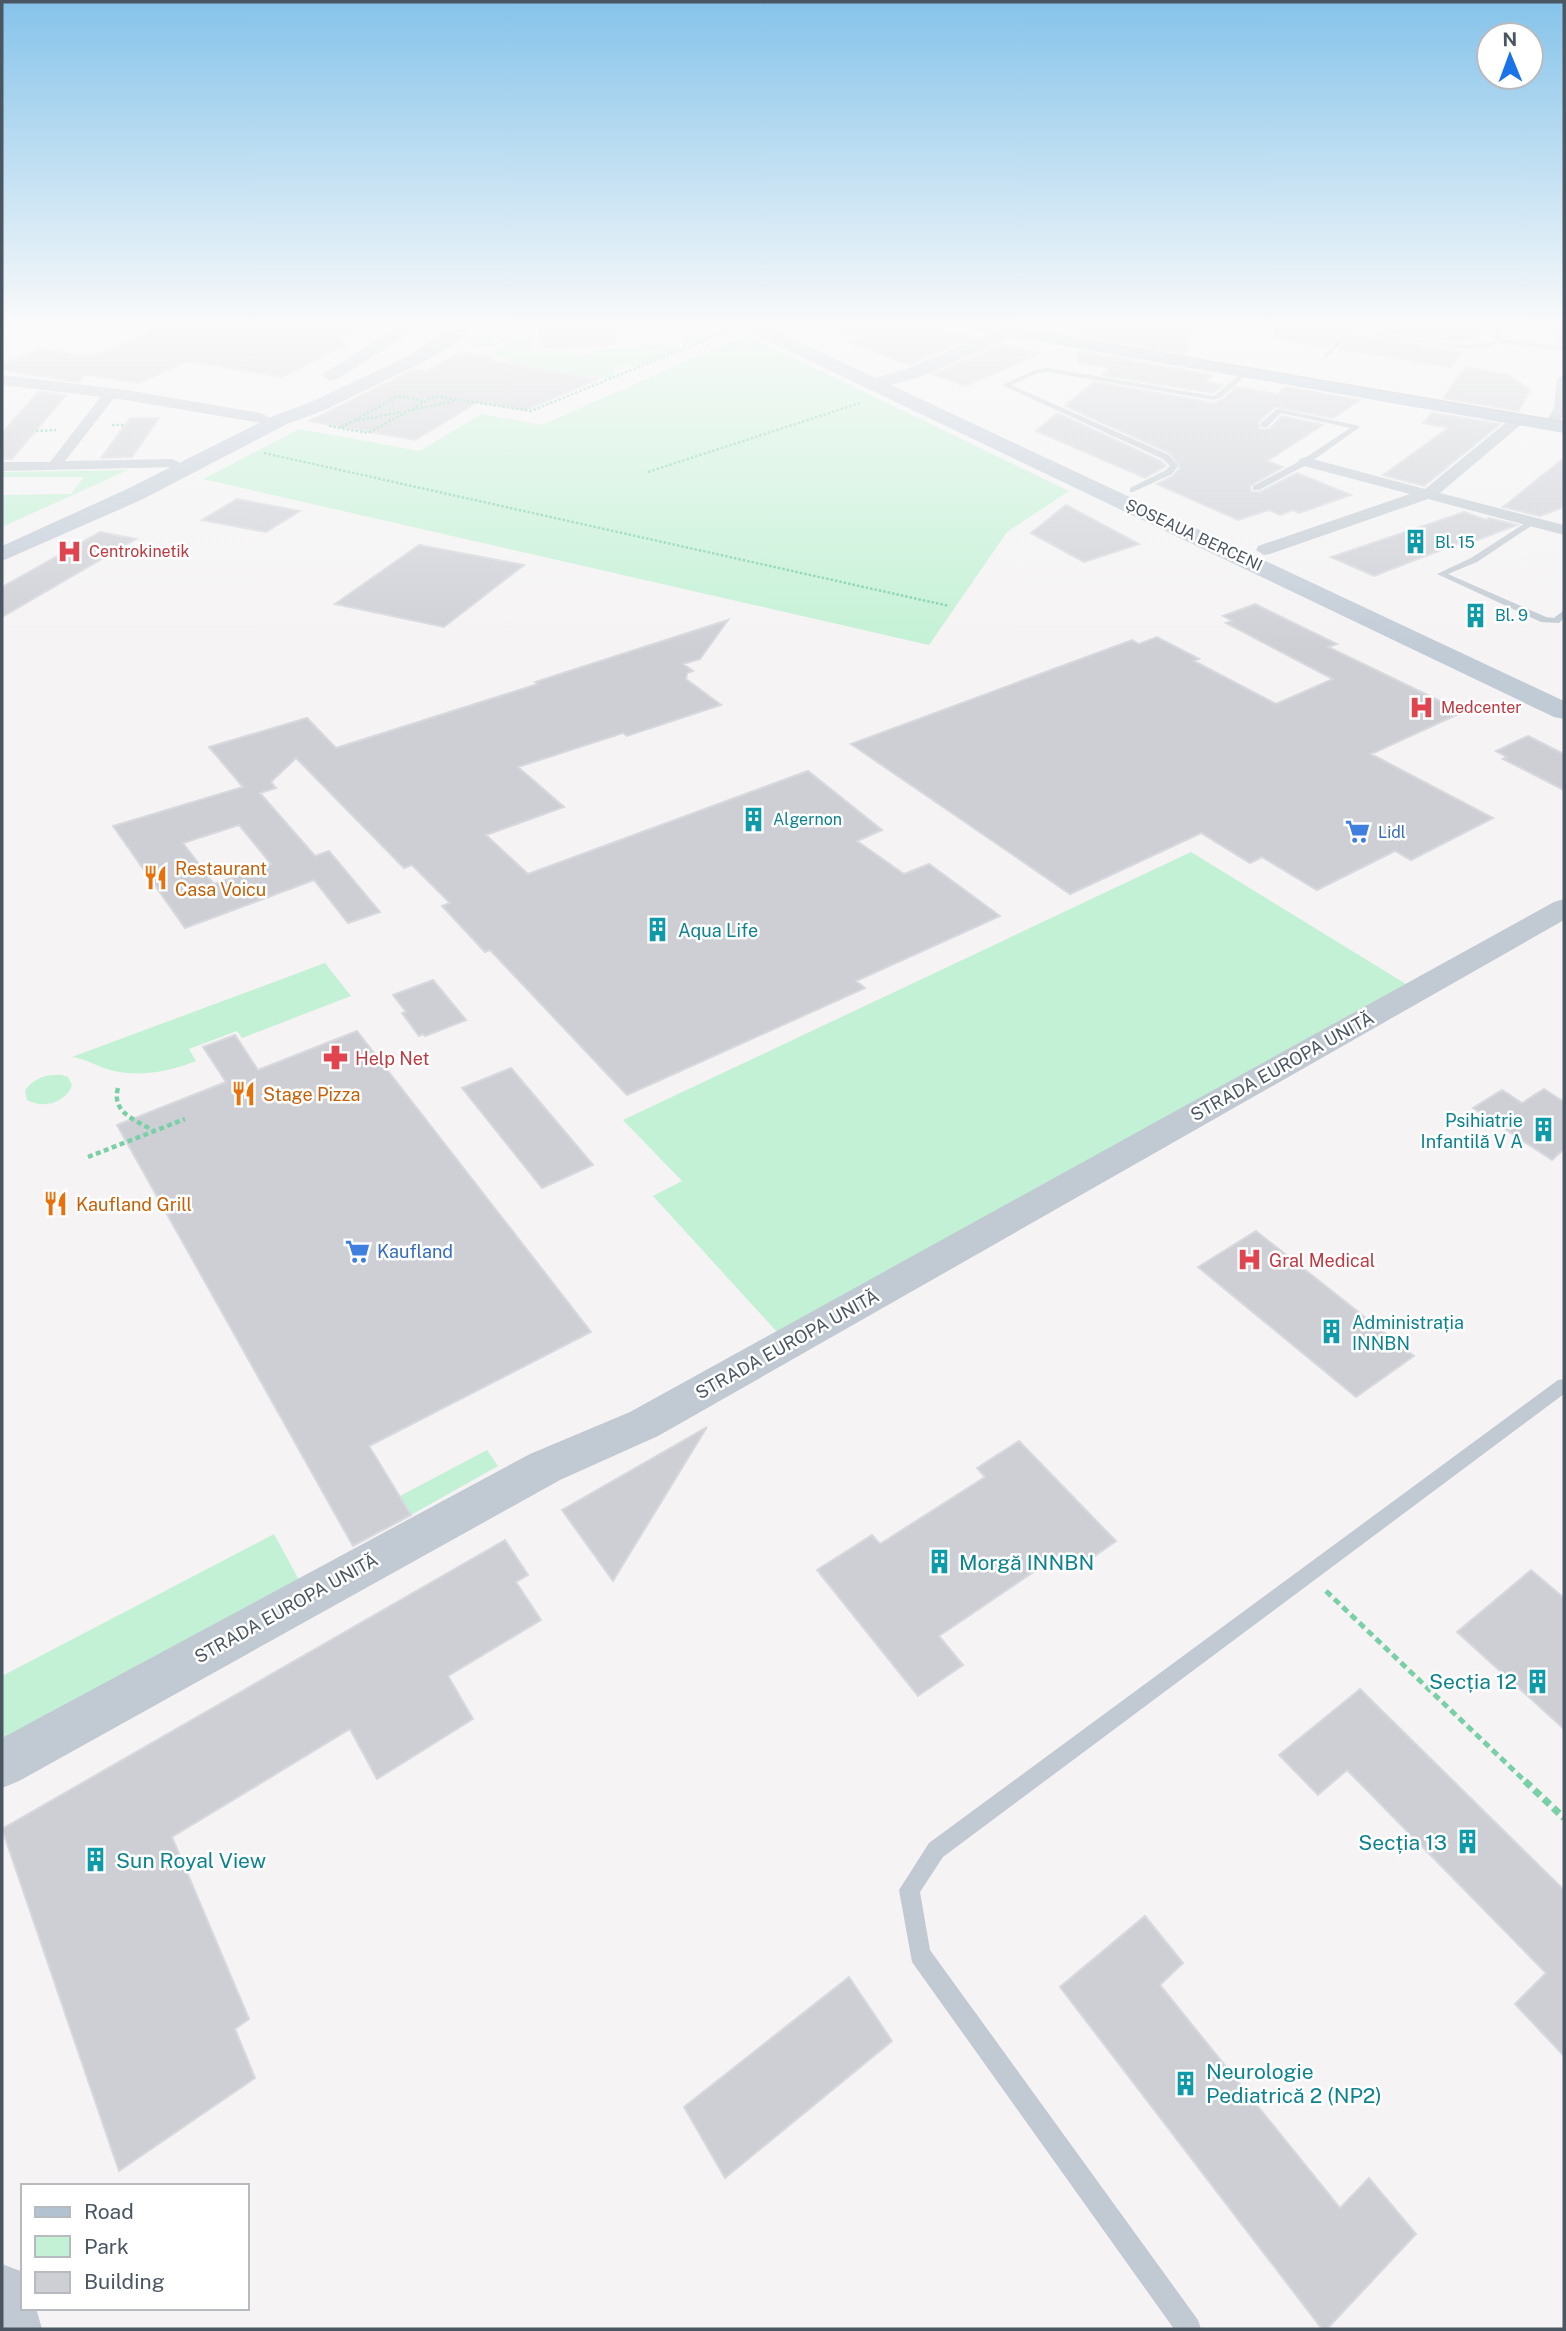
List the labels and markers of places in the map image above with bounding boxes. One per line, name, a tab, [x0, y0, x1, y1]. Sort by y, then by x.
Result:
building icon: Bl. 15	[1401, 528, 1429, 556]
place label: Bl. 15	[1435, 533, 1475, 552]
hospital icon: Centrokinetik	[55, 537, 83, 565]
place label: Centrokinetik	[89, 542, 190, 561]
building icon: Bl. 9	[1461, 601, 1489, 629]
place label: Bl. 9	[1495, 606, 1528, 625]
hospital icon: Medcenter	[1407, 693, 1435, 721]
place label: Medcenter	[1441, 698, 1522, 717]
building icon: Algernon	[739, 805, 767, 833]
place label: Algernon	[773, 810, 842, 829]
supermarket icon: Lidl	[1344, 818, 1372, 846]
place label: Lidl	[1378, 823, 1406, 842]
place label: Restaurant Casa Voicu	[175, 858, 267, 900]
restaurant icon: Restaurant Casa Voicu	[141, 864, 169, 892]
building icon: Aqua Life	[644, 916, 672, 944]
place label: Aqua Life	[678, 920, 758, 941]
pharmacy icon: Help Net	[321, 1044, 349, 1072]
place label: Help Net	[355, 1048, 429, 1069]
restaurant icon: Stage Pizza	[229, 1080, 257, 1108]
place label: Stage Pizza	[263, 1084, 360, 1105]
place label: Psihiatrie Infantilă V A	[1421, 1110, 1523, 1152]
building icon: Psihiatrie Infantilă V A	[1529, 1116, 1557, 1144]
restaurant icon: Kaufland Grill	[42, 1190, 70, 1218]
place label: Kaufland Grill	[76, 1194, 192, 1215]
supermarket icon: Kaufland	[343, 1237, 371, 1265]
place label: Kaufland	[377, 1241, 453, 1262]
hospital icon: Gral Medical	[1235, 1246, 1263, 1274]
place label: Gral Medical	[1269, 1250, 1375, 1271]
place label: Administrația INNBN	[1352, 1312, 1464, 1354]
building icon: Administrația INNBN	[1318, 1318, 1346, 1346]
building icon: Morgă INNBN	[925, 1548, 953, 1576]
place label: Morgă INNBN	[959, 1550, 1094, 1575]
building icon: Secția 12	[1523, 1667, 1551, 1695]
place label: Secția 12	[1429, 1669, 1517, 1694]
building icon: Secția 13	[1453, 1828, 1481, 1856]
place label: Secția 13	[1358, 1830, 1447, 1855]
building icon: Sun Royal View	[82, 1846, 110, 1874]
place label: Sun Royal View	[116, 1848, 266, 1873]
place label: Neurologie Pediatrică 2 (NP2)	[1206, 2059, 1382, 2108]
building icon: Neurologie Pediatrică 2 (NP2)	[1172, 2069, 1200, 2097]

